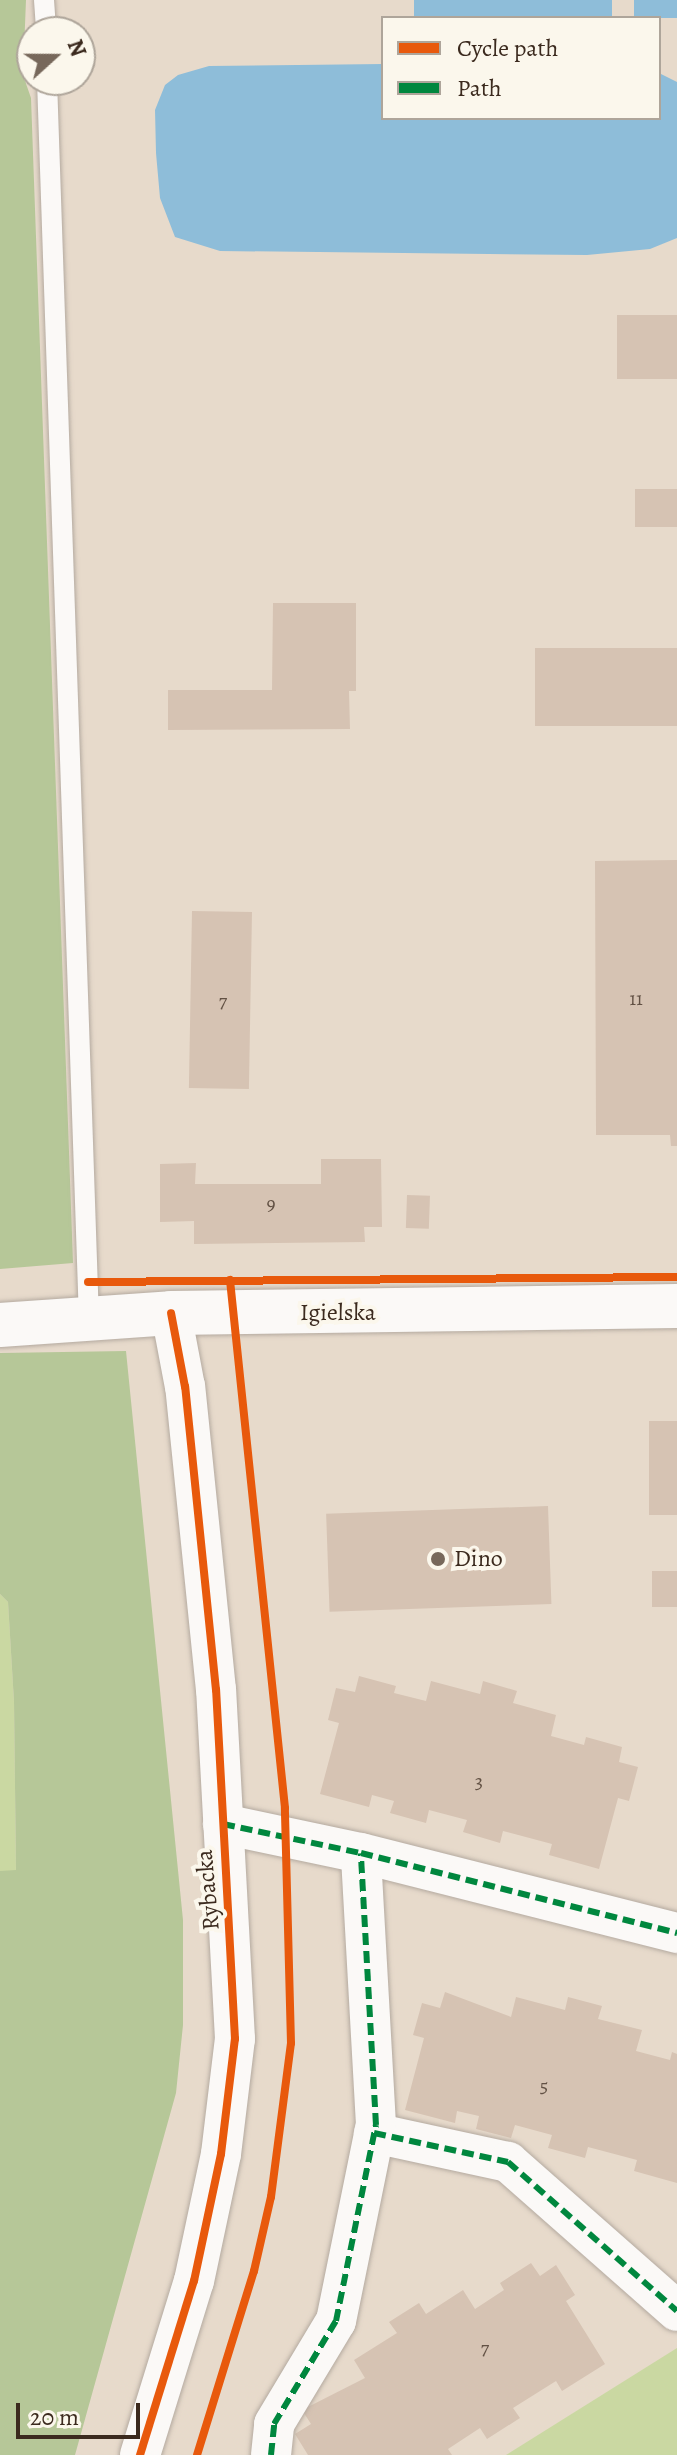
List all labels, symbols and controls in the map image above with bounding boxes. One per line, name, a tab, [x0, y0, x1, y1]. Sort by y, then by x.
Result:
north arrow	[16, 16, 96, 96]
legend	[381, 16, 661, 120]
text: Cycle path	[457, 32, 558, 64]
text: N	[60, 35, 93, 61]
text: Path	[457, 72, 502, 104]
house number: 11	[629, 986, 643, 1010]
house number: 7	[219, 988, 227, 1012]
house number: 9	[266, 1191, 276, 1215]
street label: Igielska	[300, 1299, 376, 1327]
place label: Dino	[454, 1545, 503, 1573]
marker: Dino	[429, 1550, 447, 1568]
house number: 3	[475, 1769, 483, 1793]
street label: Rybacka	[190, 1848, 226, 1932]
house number: 5	[540, 2073, 548, 2097]
house number: 7	[481, 2335, 489, 2359]
scale bar	[20, 2387, 144, 2437]
text: 20 m	[30, 2401, 79, 2433]

